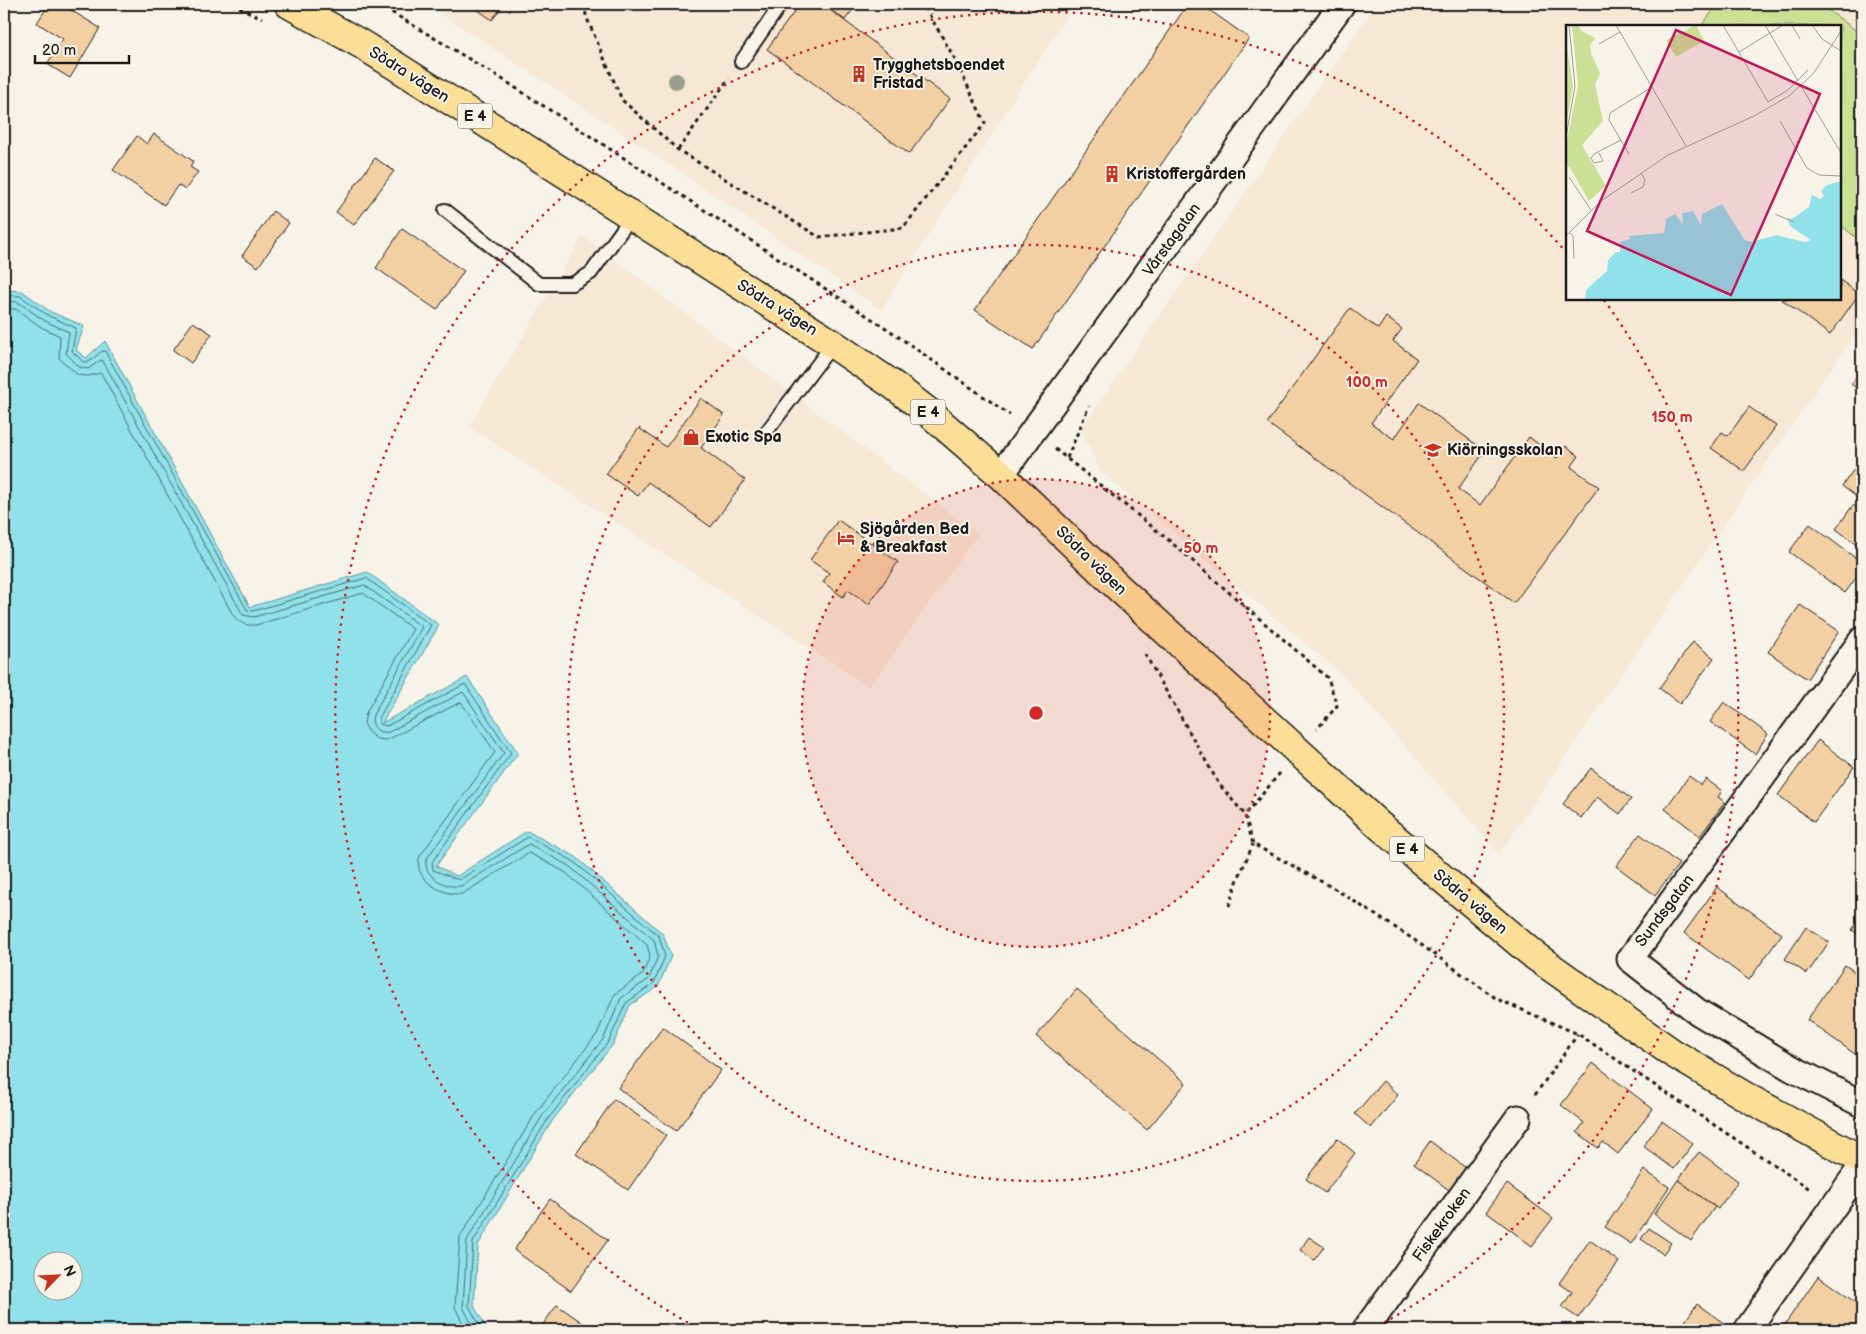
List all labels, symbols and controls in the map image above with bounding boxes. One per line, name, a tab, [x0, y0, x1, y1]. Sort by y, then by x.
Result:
inset map	[1566, 25, 1841, 300]
scale bar	[35, 32, 129, 64]
text: 20 m	[42, 41, 76, 60]
street label: Södra vägen	[365, 43, 453, 107]
place label: Trygghetsboendet Fristad	[873, 56, 1005, 93]
building icon: Trygghetsboendet Fristad	[849, 64, 869, 84]
road number: E 4	[458, 104, 492, 128]
building icon: Kristoffergården	[1102, 164, 1122, 184]
place label: Kristoffergården	[1126, 164, 1246, 184]
street label: Vårstagatan	[1139, 200, 1205, 280]
street label: Södra vägen	[733, 276, 821, 340]
text: 100 m	[1346, 373, 1388, 392]
road number: E 4	[910, 400, 946, 424]
text: 150 m	[1651, 408, 1693, 427]
shop icon: Exotic Spa	[681, 427, 701, 447]
place label: Exotic Spa	[705, 428, 782, 447]
school or university icon: Kiörningsskolan	[1423, 440, 1443, 460]
place label: Kiörningsskolan	[1447, 441, 1563, 460]
place label: Sjögården Bed & Breakfast	[860, 519, 969, 557]
street label: Södra vägen	[1052, 523, 1130, 599]
hotel icon: Sjögården Bed & Breakfast	[836, 528, 856, 548]
text: 50 m	[1184, 539, 1219, 558]
centre of rings	[1027, 704, 1045, 722]
road number: E 4	[1390, 836, 1424, 862]
street label: Södra vägen	[1429, 865, 1511, 939]
street label: Sundsgatan	[1632, 871, 1698, 951]
street label: Fiskekroken	[1409, 1184, 1475, 1266]
north arrow	[32, 1252, 82, 1302]
text: N	[60, 1263, 79, 1279]

